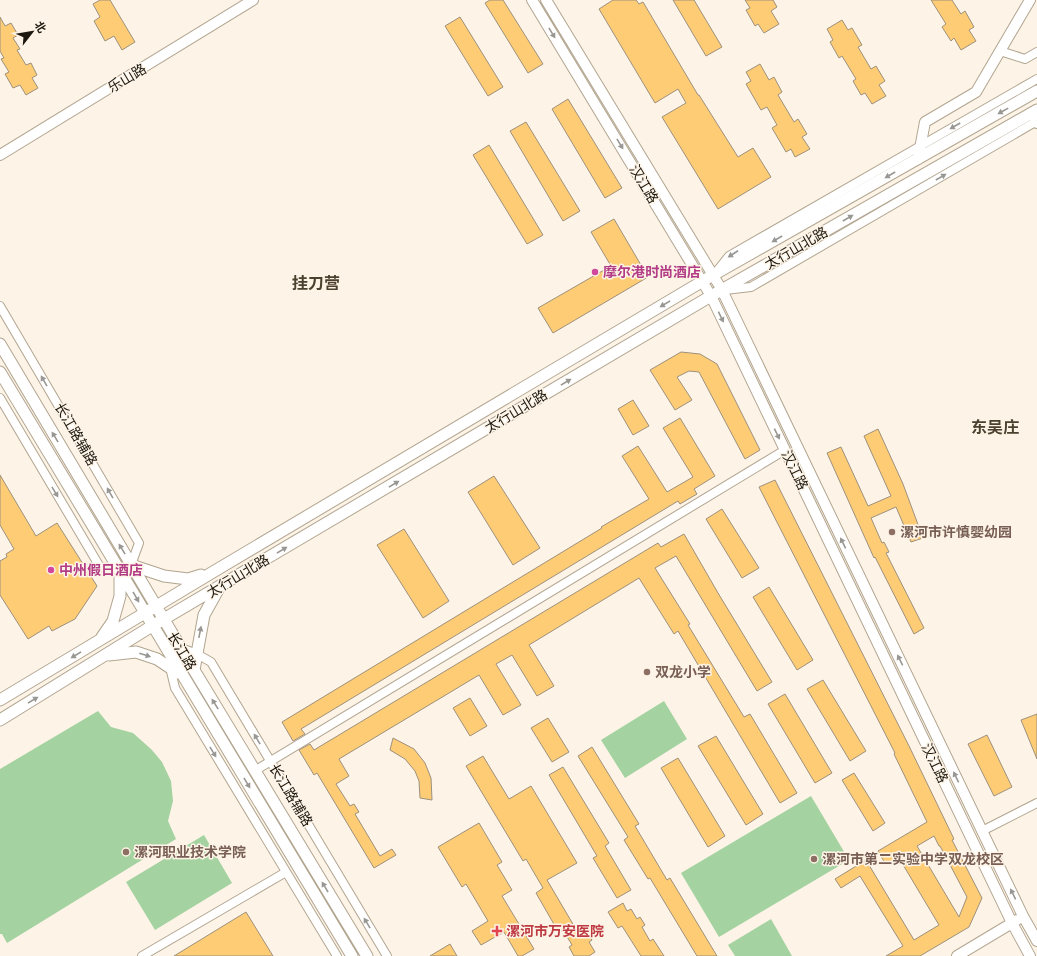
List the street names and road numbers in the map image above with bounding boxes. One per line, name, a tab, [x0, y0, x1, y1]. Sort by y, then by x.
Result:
street label: 乐山路	[104, 59, 150, 97]
street label: 汉江路	[625, 161, 663, 207]
street label: 太行山北路	[761, 223, 831, 273]
street label: 太行山北路	[481, 385, 551, 437]
street label: 长江路辅路	[51, 399, 101, 469]
street label: 汉江路	[778, 447, 812, 493]
street label: 太行山北路	[203, 550, 273, 602]
street label: 长江路	[163, 628, 201, 674]
street label: 汉江路	[918, 740, 952, 786]
street label: 长江路辅路	[265, 760, 317, 830]

